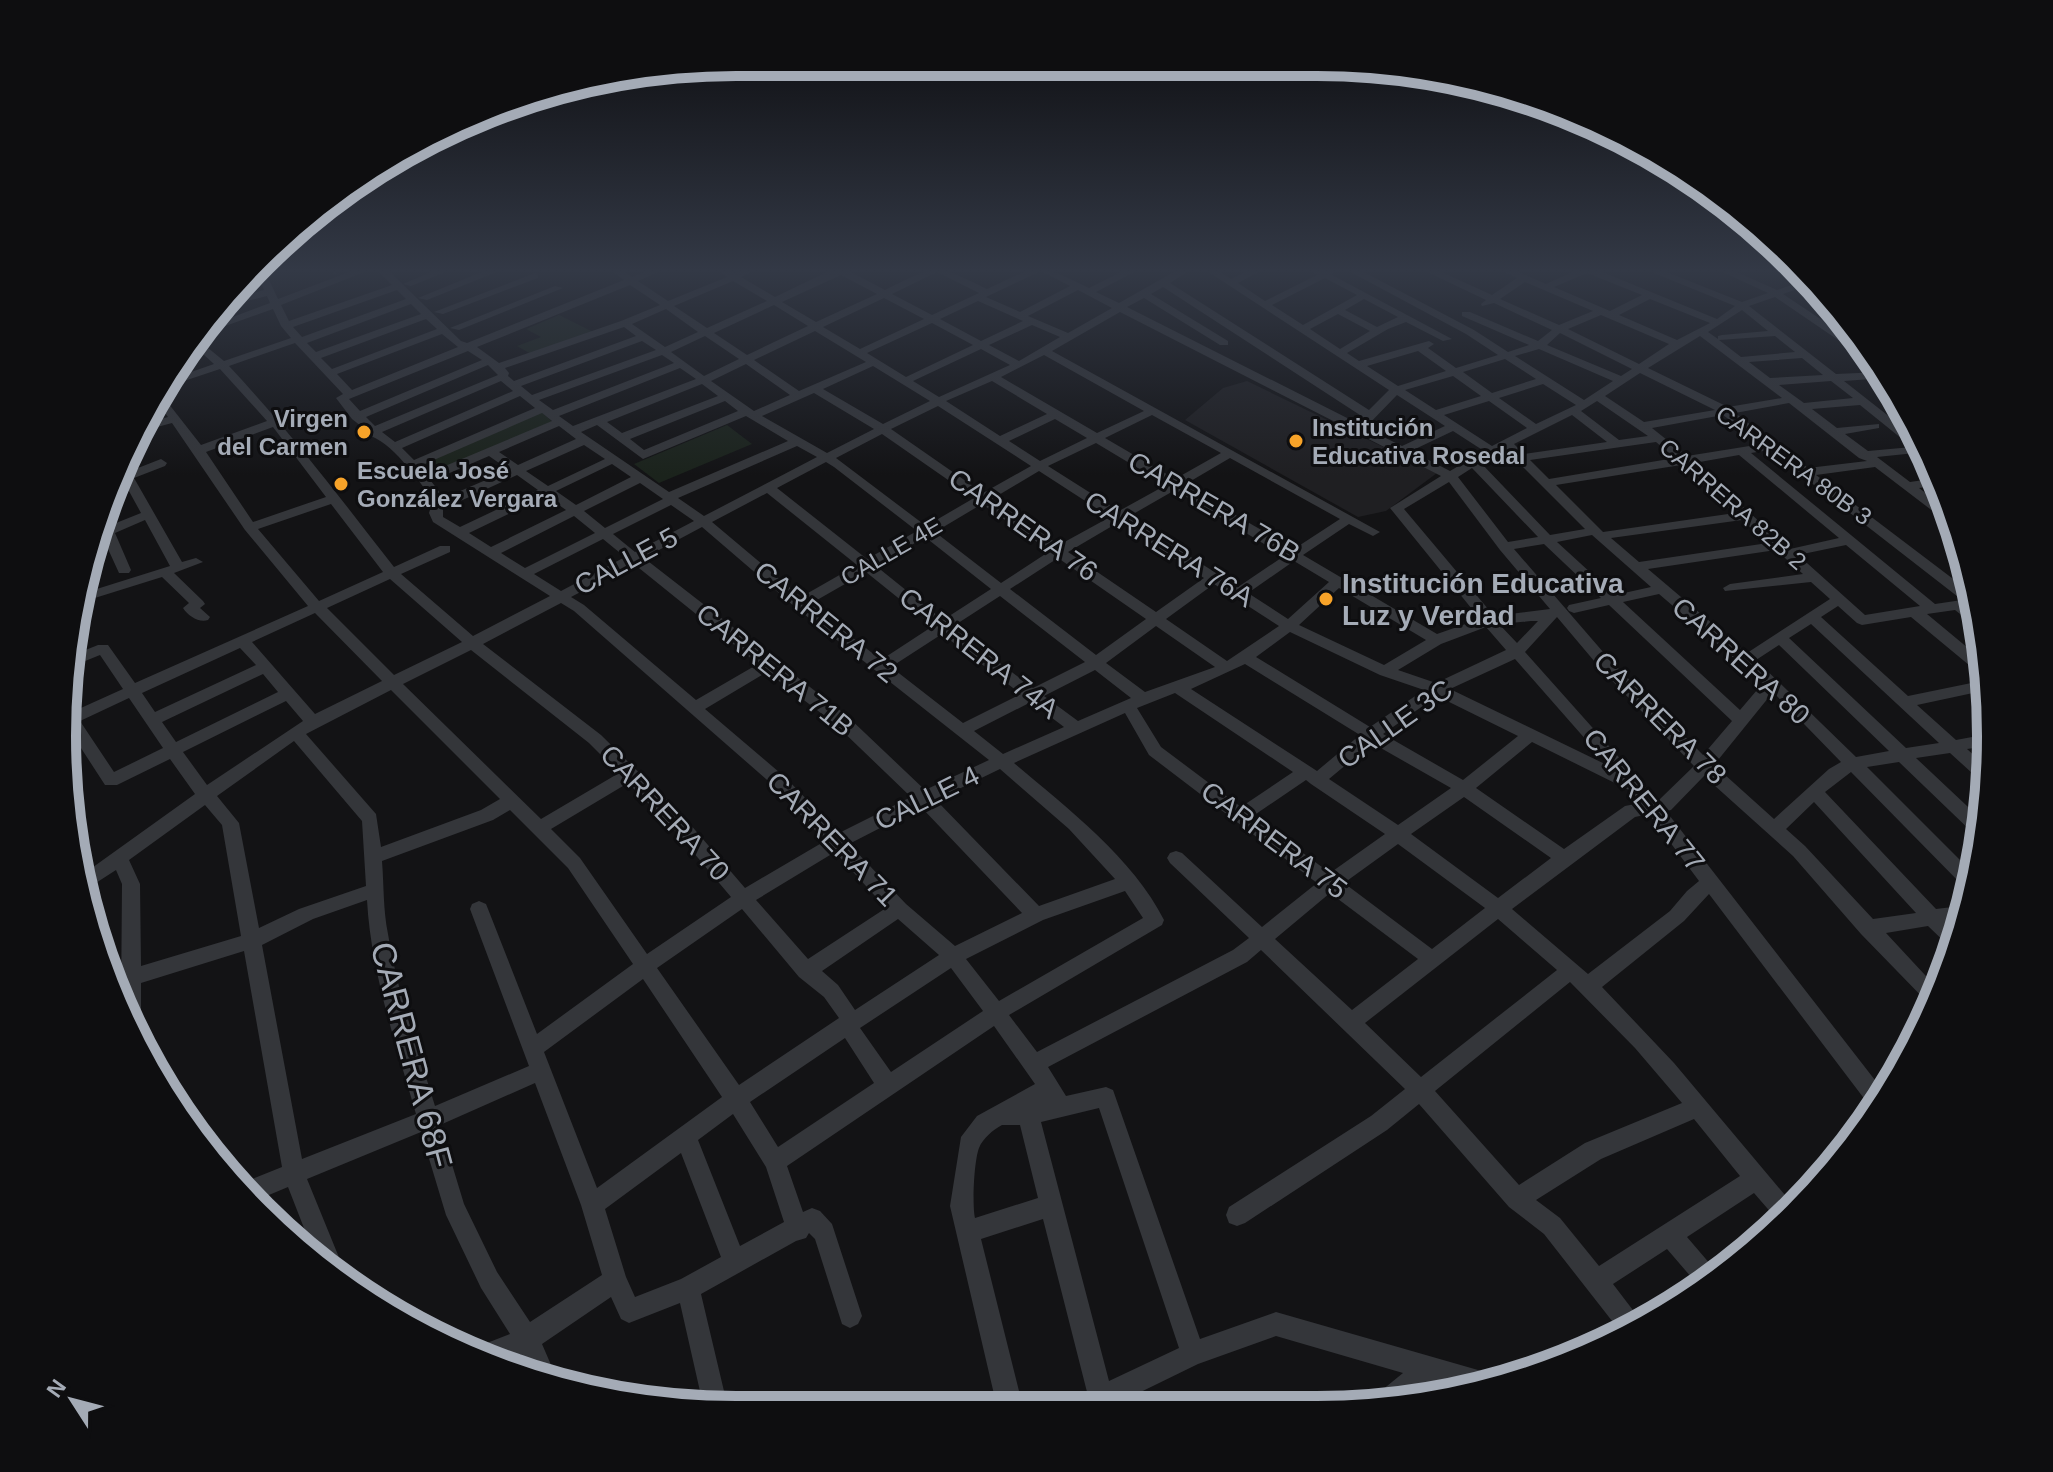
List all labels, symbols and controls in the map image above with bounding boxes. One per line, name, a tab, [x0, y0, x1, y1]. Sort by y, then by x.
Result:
street label: CARRERA 80B 3	[1711, 400, 1877, 530]
place label: Virgen del Carmen	[217, 405, 348, 460]
place label: Institución Educativa Rosedal	[1312, 414, 1525, 469]
marker: Virgen del Carmen	[355, 423, 373, 441]
marker: Institución Educativa Rosedal	[1287, 432, 1305, 450]
street label: CARRERA 82B 2	[1654, 433, 1812, 575]
street label: CARRERA 76B	[1123, 445, 1305, 569]
place label: Escuela José González Vergara	[357, 457, 558, 512]
street label: CARRERA 76	[943, 462, 1103, 588]
marker: Escuela José González Vergara	[332, 475, 350, 493]
street label: CARRERA 76A	[1079, 485, 1259, 613]
street label: CALLE 4E	[836, 511, 946, 591]
street label: CALLE 5	[569, 521, 683, 601]
street label: CARRERA 72	[749, 555, 903, 689]
place label: Institución Educativa Luz y Verdad	[1342, 568, 1624, 631]
street label: CARRERA 74A	[893, 581, 1065, 725]
marker: Institución Educativa Luz y Verdad	[1317, 590, 1335, 608]
street label: CARRERA 80	[1666, 591, 1816, 731]
street label: CARRERA 71B	[690, 597, 860, 743]
street label: CARRERA 78	[1587, 645, 1733, 791]
street label: CALLE 3C	[1332, 673, 1458, 775]
street label: CARRERA 77	[1577, 723, 1711, 877]
street label: CARRERA 70	[594, 739, 736, 887]
street label: CALLE 4	[870, 760, 984, 836]
street label: CARRERA 71	[760, 766, 904, 912]
street label: CARRERA 75	[1195, 775, 1353, 905]
street label: CARRERA 68F	[364, 938, 460, 1172]
north arrow	[32, 1360, 112, 1440]
text: N	[41, 1375, 71, 1402]

